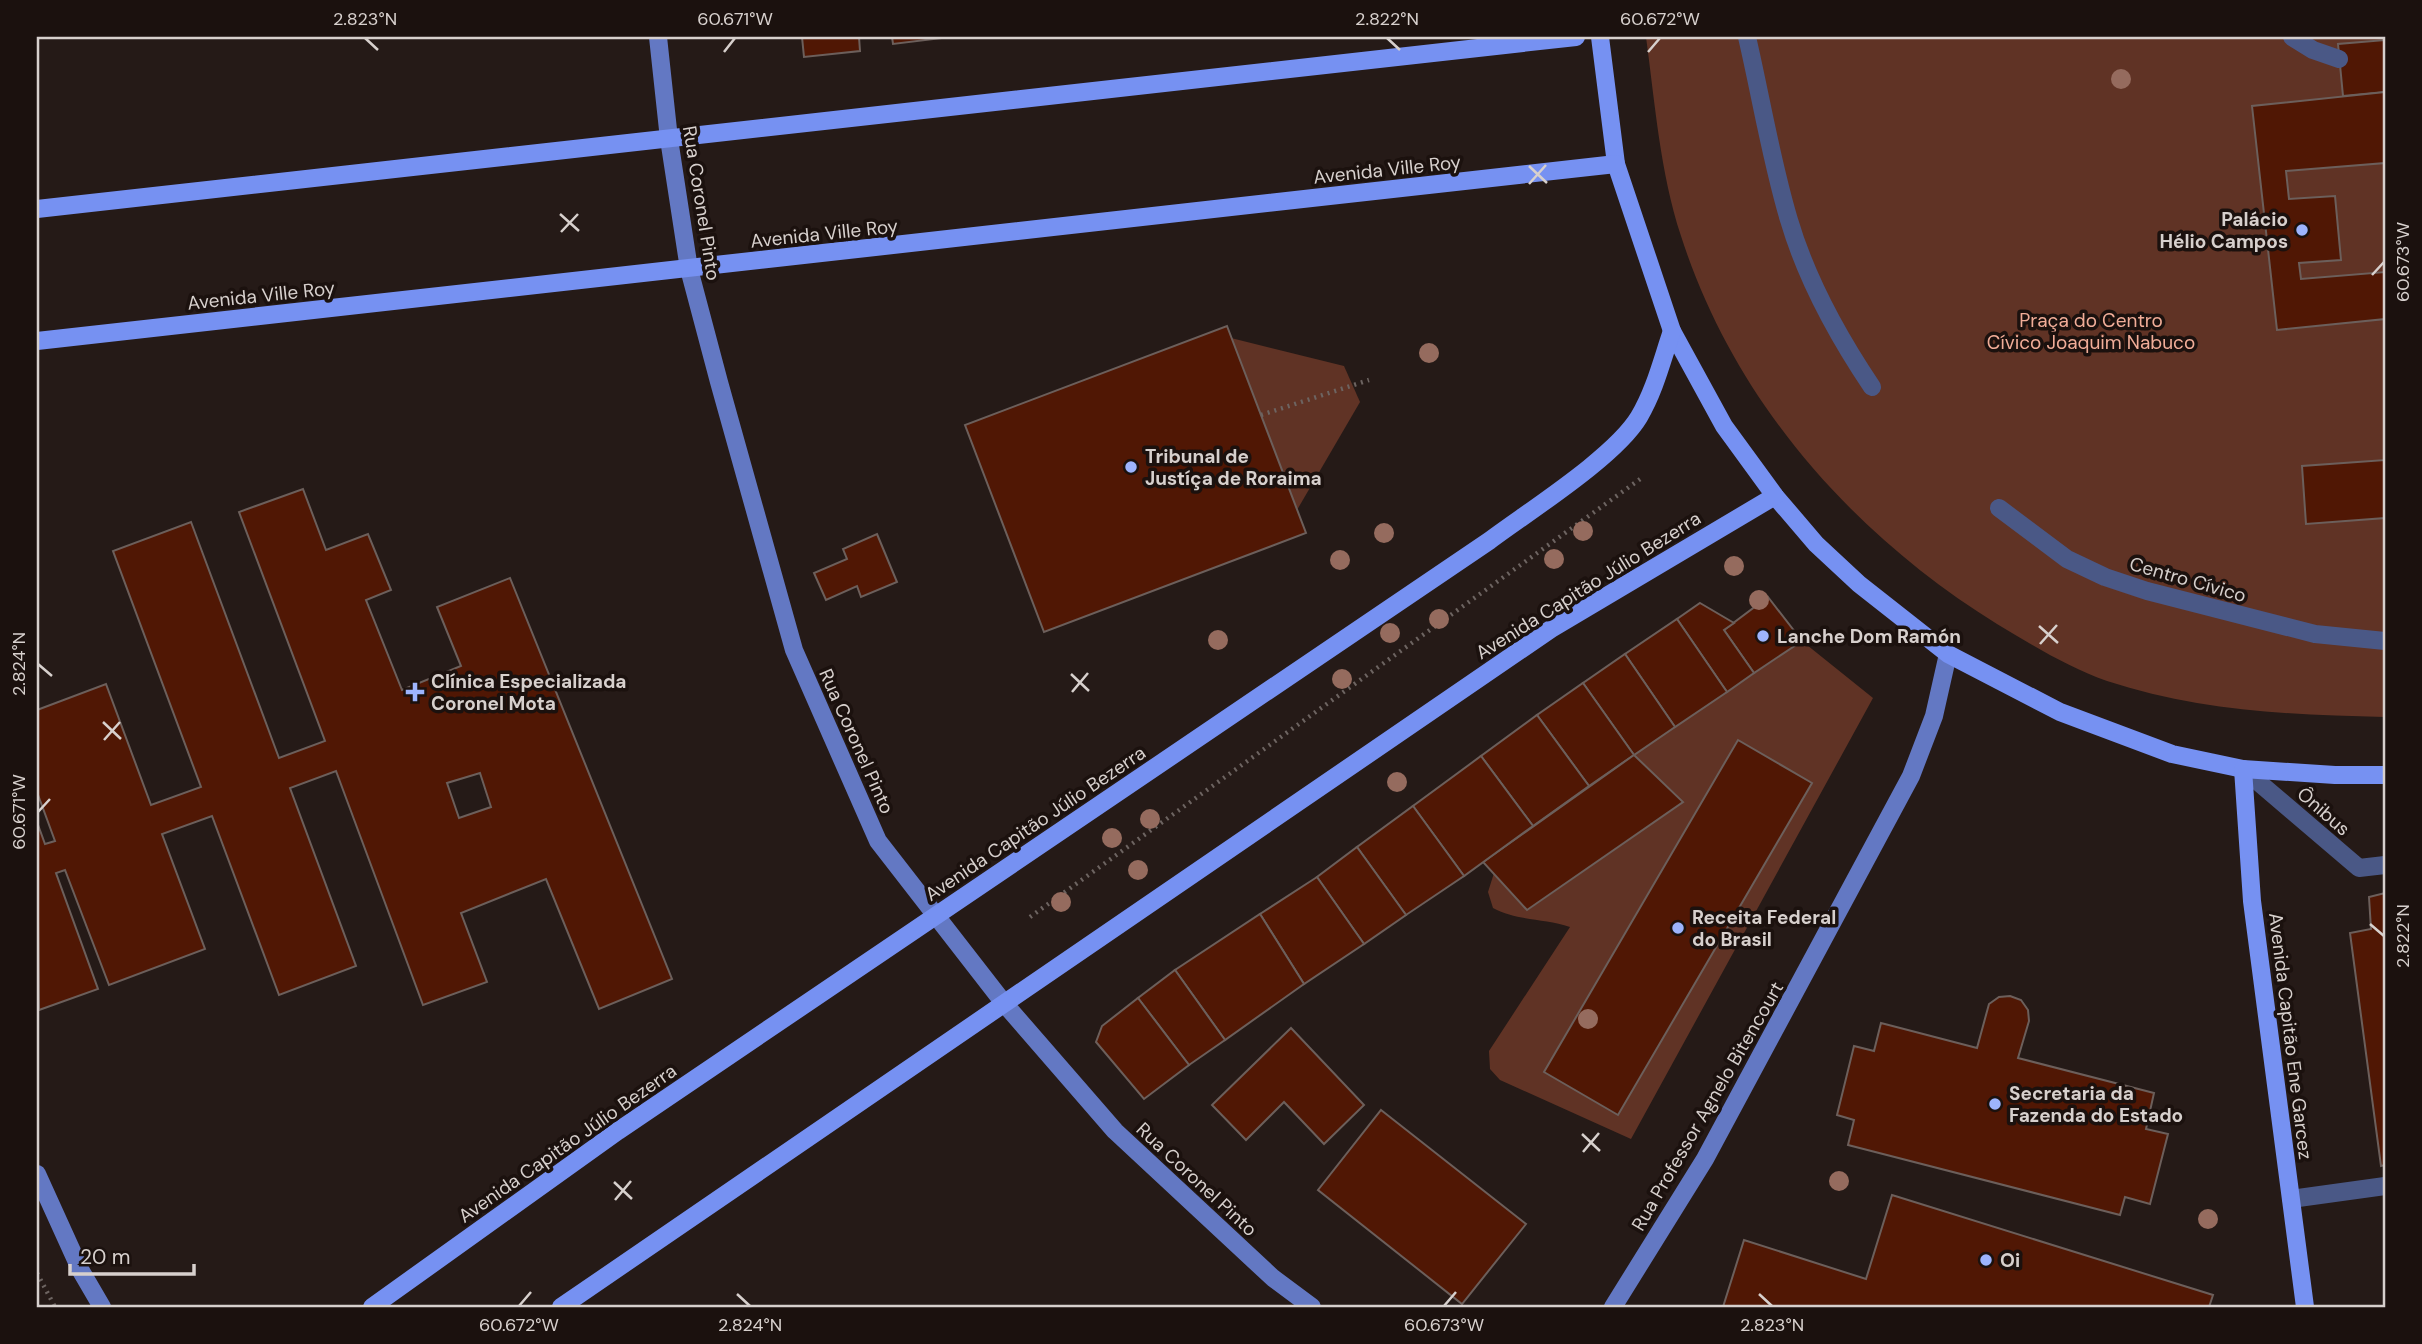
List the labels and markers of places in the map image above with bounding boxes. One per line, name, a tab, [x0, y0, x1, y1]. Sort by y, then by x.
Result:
place label: Palácio Hélio Campos	[2159, 207, 2288, 254]
marker: Palácio Hélio Campos	[2294, 222, 2310, 238]
place label: Tribunal de Justíça de Roraima	[1145, 444, 1322, 491]
marker: Tribunal de Justíça de Roraima	[1123, 459, 1139, 475]
place label: Lanche Dom Ramón	[1777, 624, 1961, 649]
marker: Lanche Dom Ramón	[1755, 628, 1771, 644]
place label: Clínica Especializada Coronel Mota	[431, 669, 626, 716]
marker: Clínica Especializada Coronel Mota	[405, 682, 425, 702]
place label: Receita Federal do Brasil	[1692, 905, 1836, 952]
marker: Receita Federal do Brasil	[1670, 920, 1686, 936]
place label: Secretaria da Fazenda do Estado	[2009, 1081, 2183, 1128]
marker: Secretaria da Fazenda do Estado	[1987, 1096, 2003, 1112]
place label: Oi	[2000, 1248, 2020, 1273]
marker: Oi	[1978, 1252, 1994, 1268]

